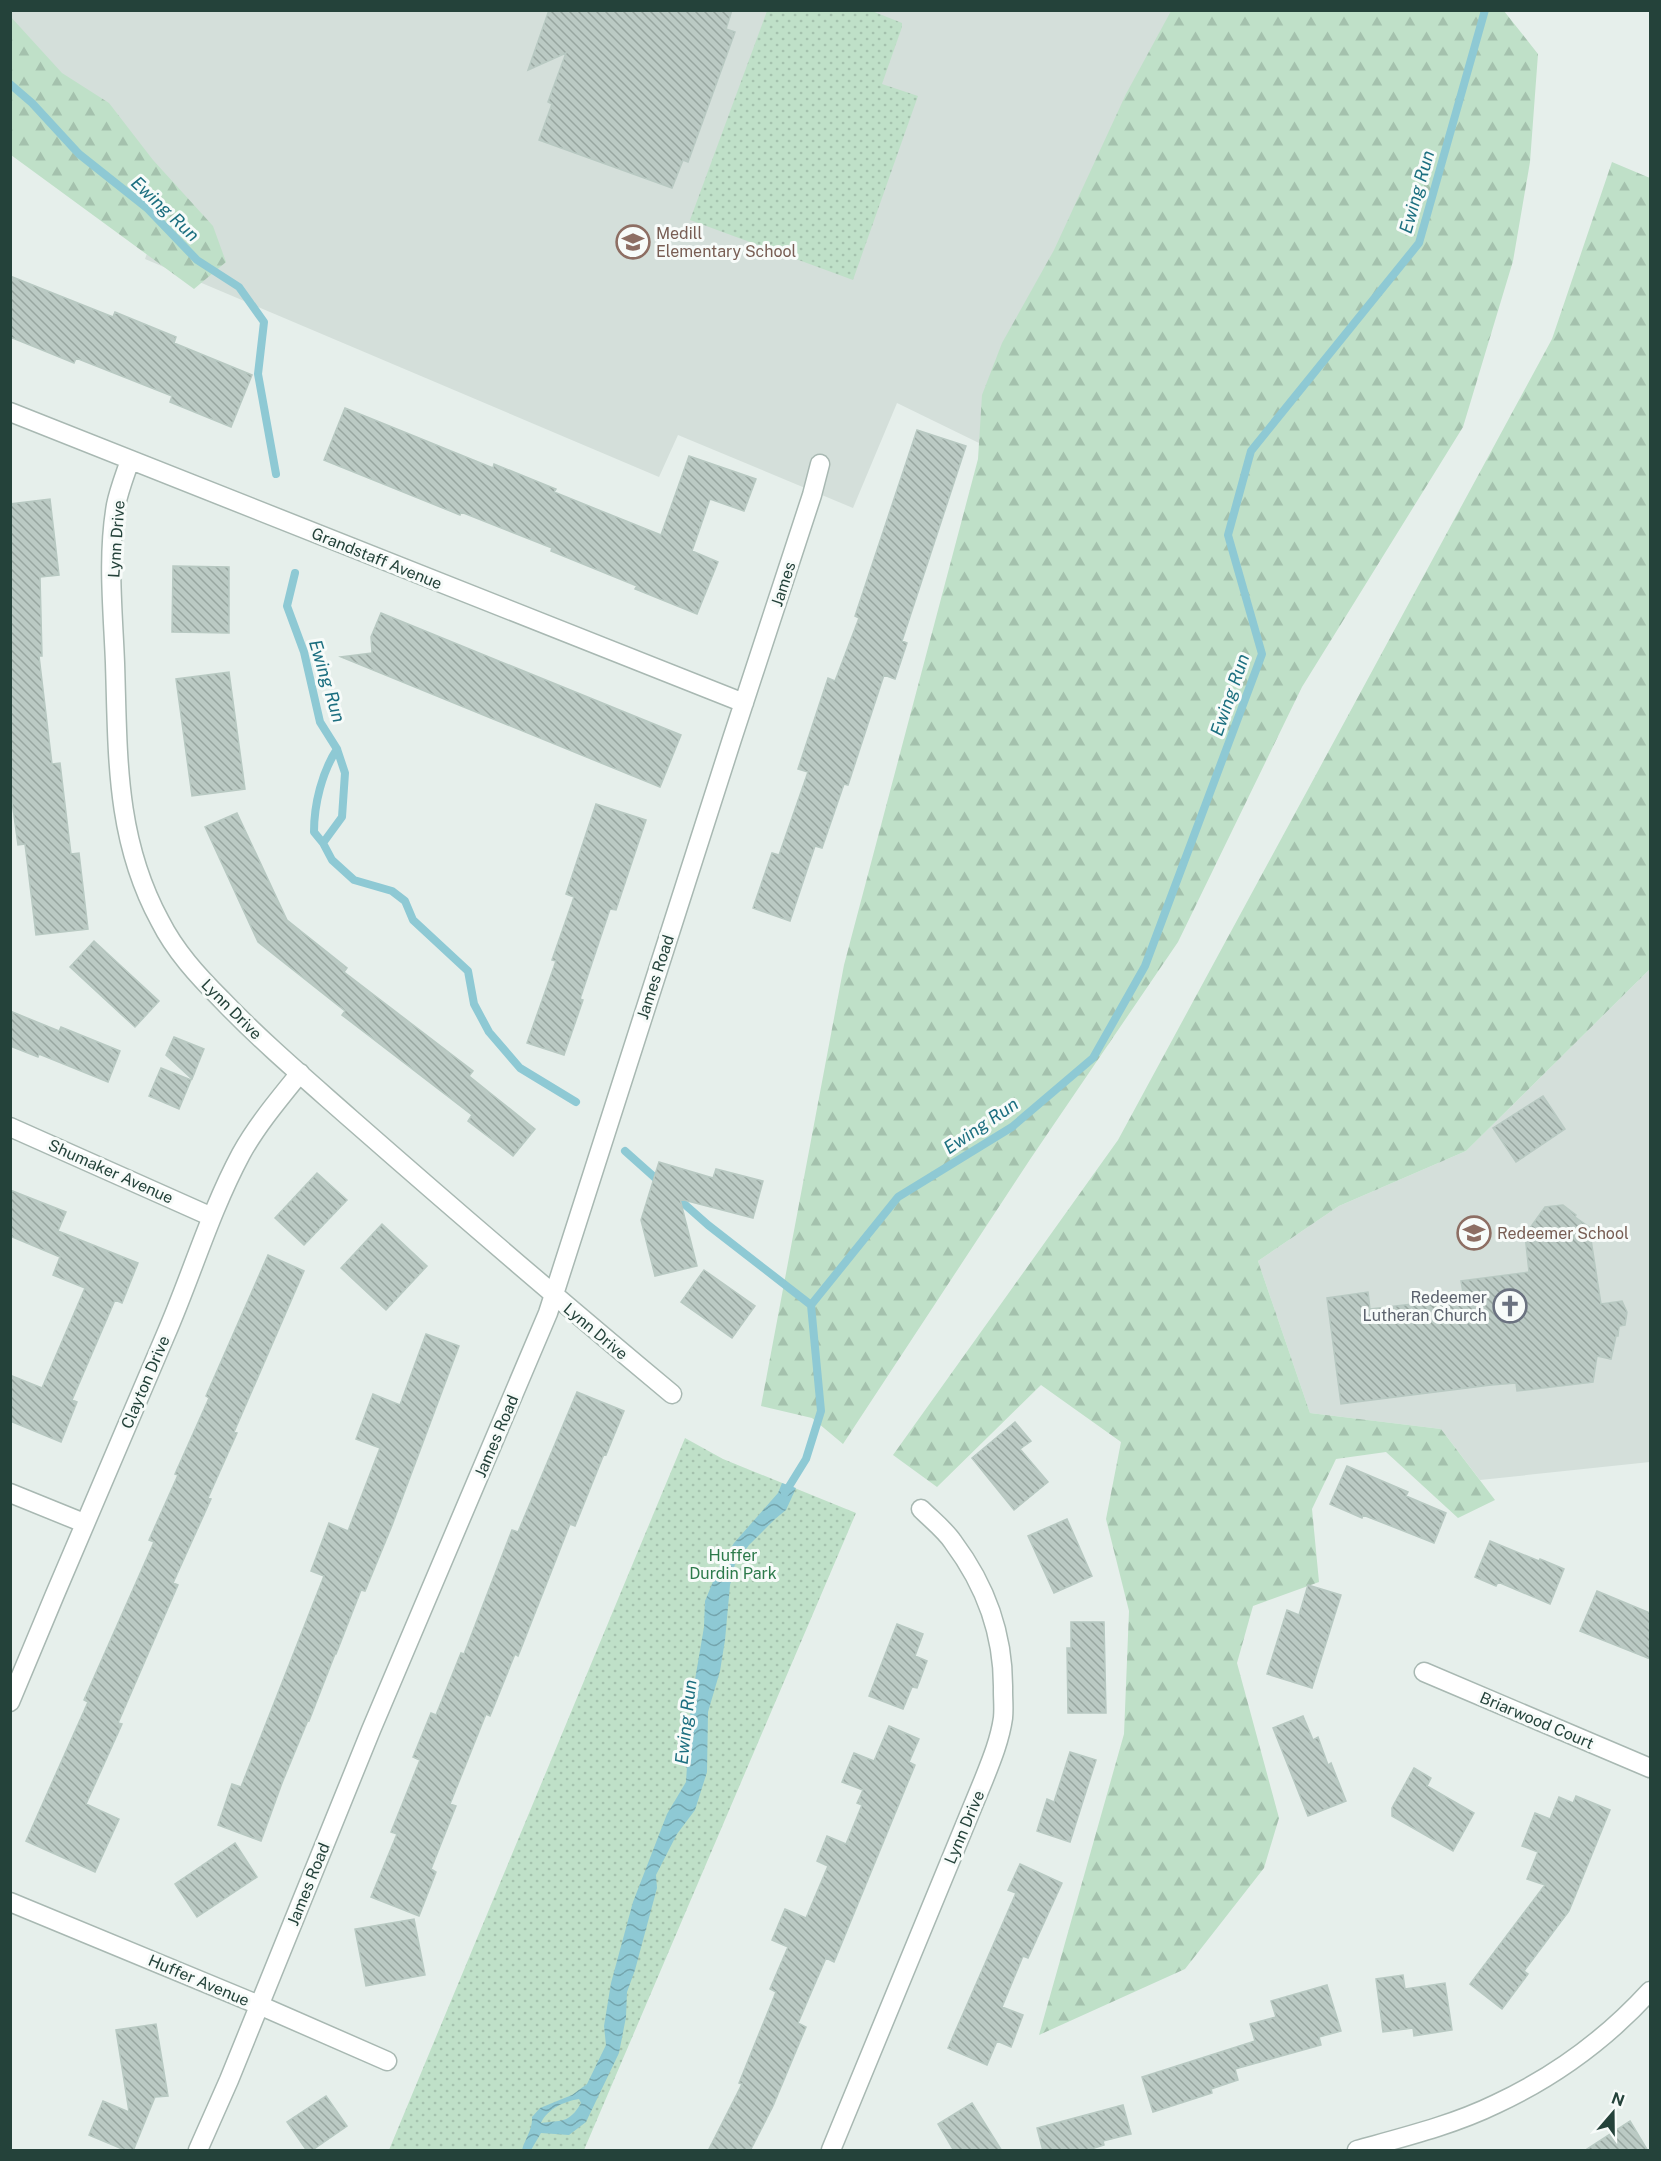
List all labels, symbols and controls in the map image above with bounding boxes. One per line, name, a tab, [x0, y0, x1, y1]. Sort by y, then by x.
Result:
water label: Ewing Run	[1395, 148, 1438, 236]
water label: Ewing Run	[127, 172, 204, 245]
school or university icon: Medill Elementary School	[615, 224, 651, 260]
place label: Medill Elementary School	[656, 224, 797, 261]
street label: Lynn Drive	[104, 500, 129, 579]
street label: Grandstaff Avenue	[309, 524, 445, 593]
street label: James	[767, 559, 800, 609]
water label: Ewing Run	[305, 637, 350, 725]
water label: Ewing Run	[1206, 651, 1253, 739]
street label: James Road	[633, 932, 678, 1022]
street label: Lynn Drive	[197, 975, 266, 1044]
water label: Ewing Run	[939, 1093, 1022, 1158]
street label: Shumaker Avenue	[45, 1135, 176, 1208]
school or university icon: Redeemer School	[1456, 1215, 1492, 1251]
place label: Redeemer School	[1497, 1224, 1629, 1243]
place label: Redeemer Lutheran Church	[1362, 1288, 1487, 1325]
church icon: Redeemer Lutheran Church	[1492, 1288, 1528, 1324]
street label: Lynn Drive	[560, 1299, 632, 1364]
street label: Clayton Drive	[117, 1333, 174, 1432]
street label: James Road	[471, 1392, 522, 1480]
park label: Huffer Durdin Park	[689, 1546, 777, 1583]
water label: Ewing Run	[671, 1678, 700, 1766]
street label: Briarwood Court	[1477, 1688, 1597, 1753]
street label: Lynn Drive	[941, 1788, 988, 1867]
street label: James Road	[283, 1840, 334, 1928]
street label: Huffer Avenue	[145, 1951, 252, 2010]
north arrow	[1583, 2083, 1643, 2143]
text: N	[1609, 2088, 1627, 2110]

